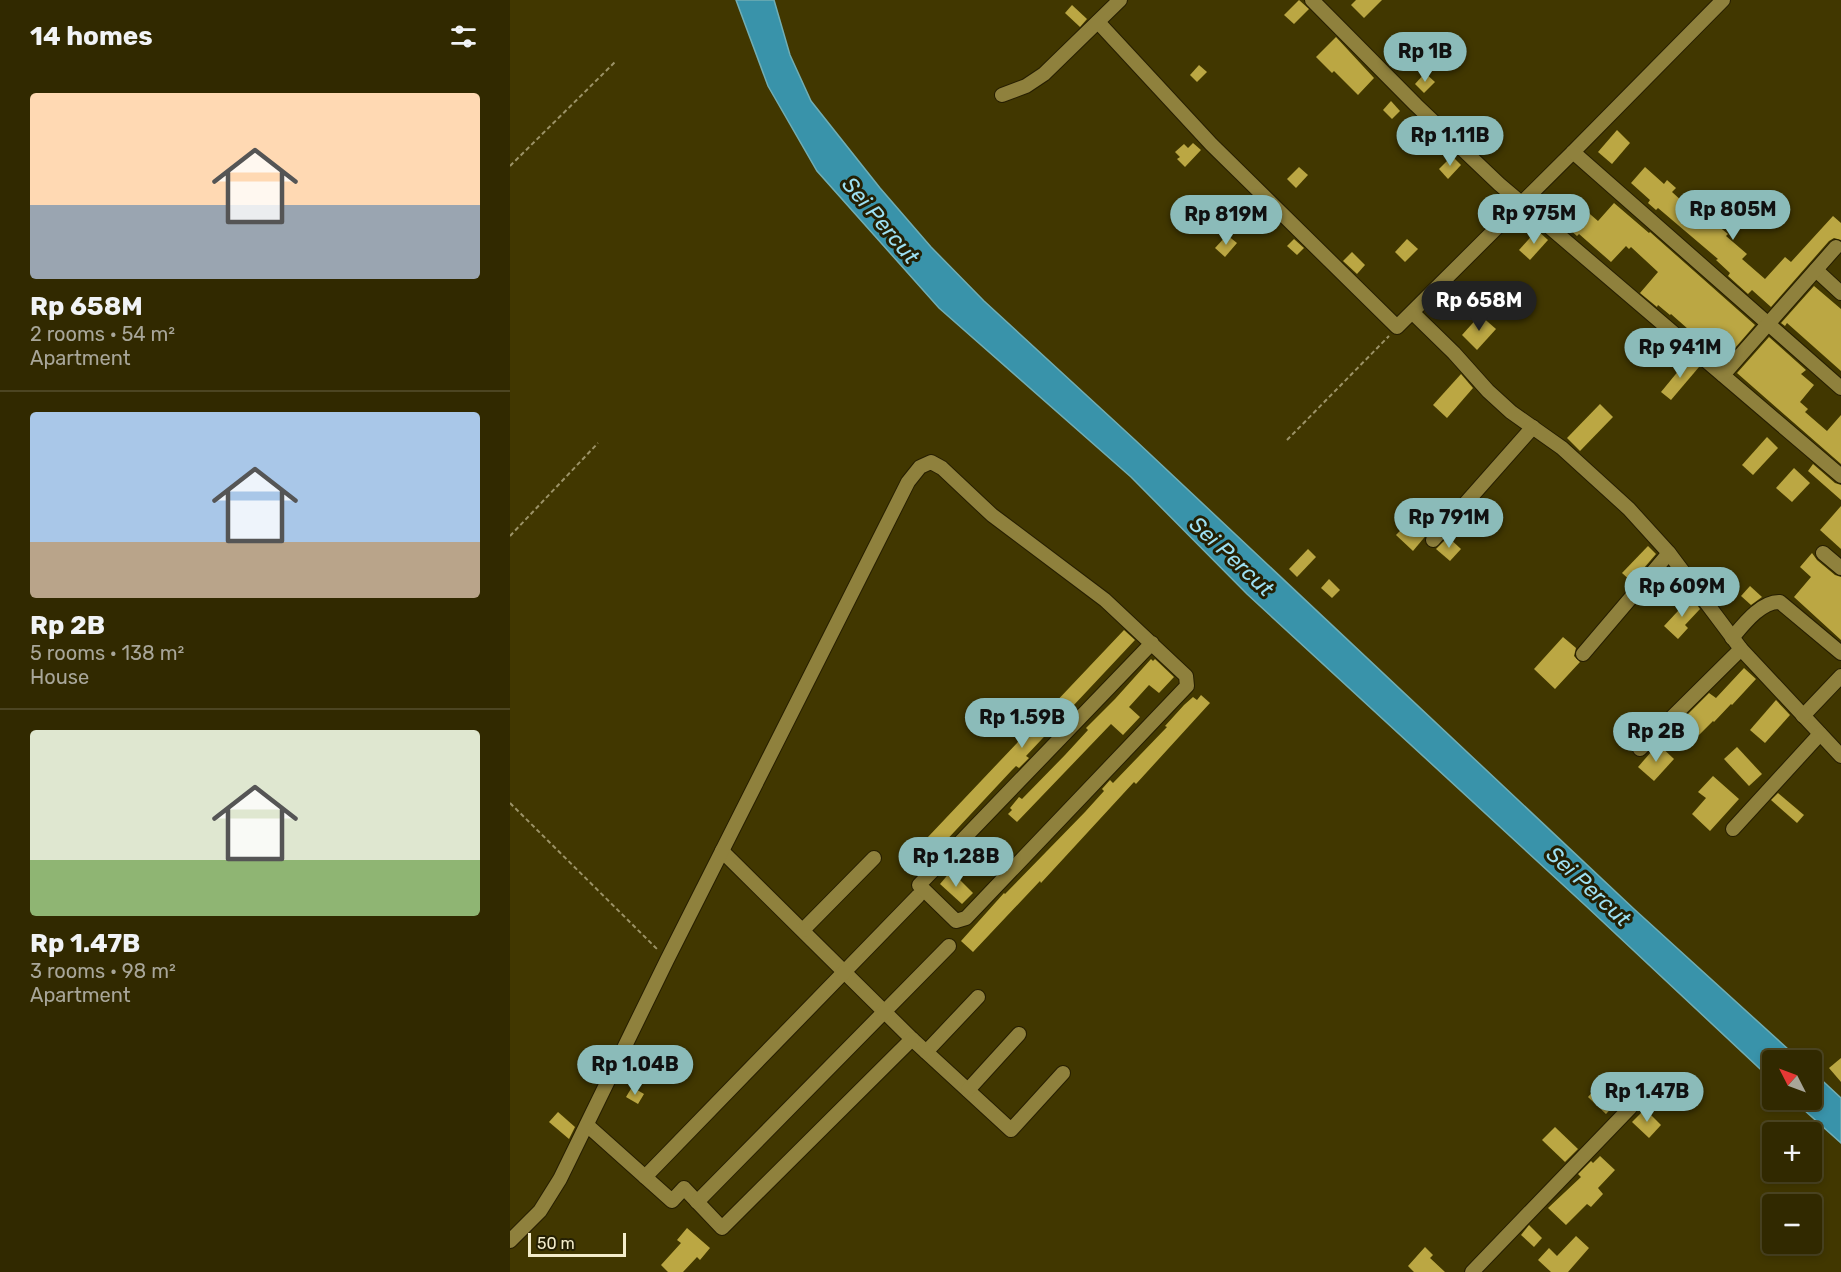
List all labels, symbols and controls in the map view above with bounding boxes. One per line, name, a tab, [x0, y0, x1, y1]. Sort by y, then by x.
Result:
icon: filters	[447, 20, 480, 53]
text: 14 homes	[30, 21, 153, 52]
pin: Rp 1B	[1383, 32, 1467, 83]
text: Rp 1B	[1398, 39, 1452, 63]
pin: Rp 1.11B	[1388, 116, 1512, 167]
text: Rp 1.11B	[1411, 123, 1489, 147]
icon: home	[201, 132, 309, 240]
water label: Sei Percut	[836, 171, 925, 270]
pin: Rp 805M	[1678, 190, 1788, 241]
pin: Rp 975M	[1479, 194, 1589, 245]
pin: Rp 819M	[1171, 195, 1281, 246]
text: Rp 805M	[1689, 197, 1777, 221]
text: Rp 975M	[1492, 201, 1576, 225]
text: Rp 819M	[1184, 202, 1268, 226]
pin: Rp 658M	[1424, 281, 1534, 332]
text: Rp 658M	[1436, 288, 1522, 312]
text: Rp 658M	[30, 291, 143, 322]
text: 2 rooms · 54 m²	[30, 322, 175, 346]
pin: Rp 941M	[1625, 328, 1735, 379]
text: Rp 941M	[1638, 335, 1722, 359]
text: Apartment	[30, 346, 131, 370]
icon: home	[201, 451, 309, 559]
pin: Rp 791M	[1394, 498, 1504, 549]
text: Rp 791M	[1408, 505, 1490, 529]
water label: Sei Percut	[1184, 511, 1280, 602]
pin: Rp 609M	[1627, 567, 1737, 618]
text: Rp 609M	[1639, 574, 1725, 598]
text: Rp 2B	[30, 610, 105, 641]
text: 5 rooms · 138 m²	[30, 641, 184, 665]
text: House	[30, 665, 89, 689]
pin: Rp 1.59B	[960, 698, 1084, 749]
text: Rp 1.59B	[979, 705, 1065, 729]
pin: Rp 2B	[1614, 712, 1698, 763]
text: Rp 2B	[1627, 719, 1685, 743]
icon: home	[201, 769, 309, 877]
pin: Rp 1.28B	[894, 837, 1018, 888]
water label: Sei Percut	[1541, 841, 1637, 932]
text: Rp 1.28B	[913, 844, 999, 868]
text: Rp 1.47B	[30, 928, 140, 959]
text: 3 rooms · 98 m²	[30, 959, 176, 983]
text: Apartment	[30, 983, 131, 1007]
pin: Rp 1.04B	[573, 1045, 697, 1096]
north arrow	[1762, 1050, 1822, 1110]
map controls	[1762, 1050, 1822, 1254]
text: Rp 1.04B	[591, 1052, 679, 1076]
pin: Rp 1.47B	[1585, 1072, 1709, 1123]
text: Rp 1.47B	[1605, 1079, 1689, 1103]
button: +	[1762, 1122, 1822, 1182]
button: −	[1762, 1194, 1822, 1254]
scale bar	[528, 1230, 626, 1258]
text: 50 m	[537, 1234, 575, 1253]

